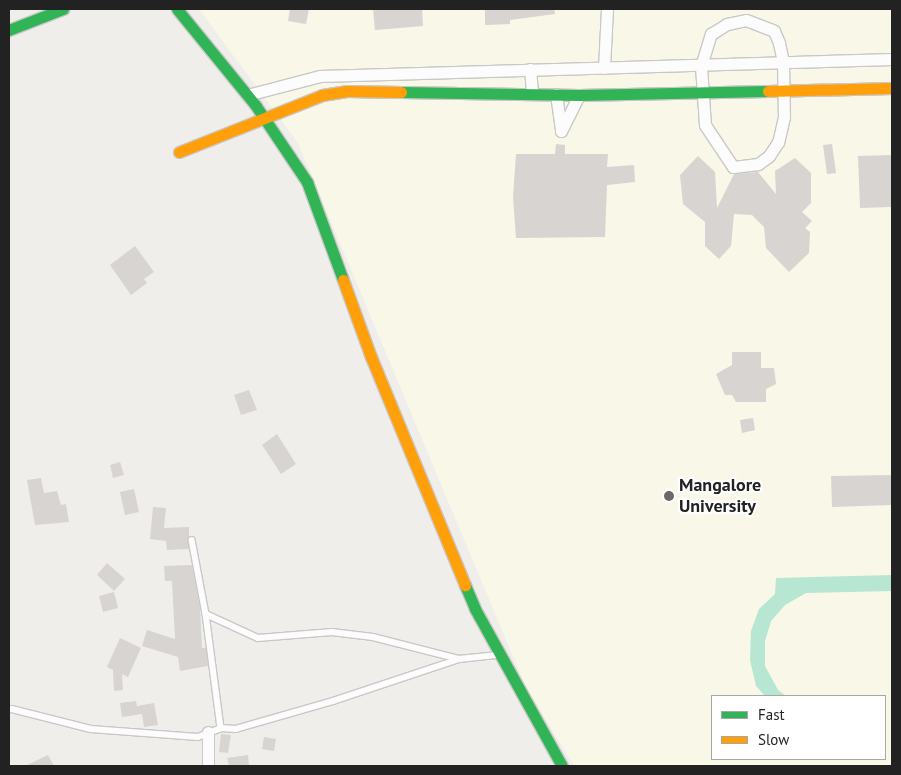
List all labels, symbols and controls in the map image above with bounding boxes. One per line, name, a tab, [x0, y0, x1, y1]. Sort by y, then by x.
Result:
place label: Mangalore University	[679, 475, 761, 518]
marker: Mangalore University	[663, 490, 675, 502]
legend	[711, 695, 886, 760]
text: Fast	[758, 705, 785, 724]
text: Slow	[758, 730, 789, 749]

